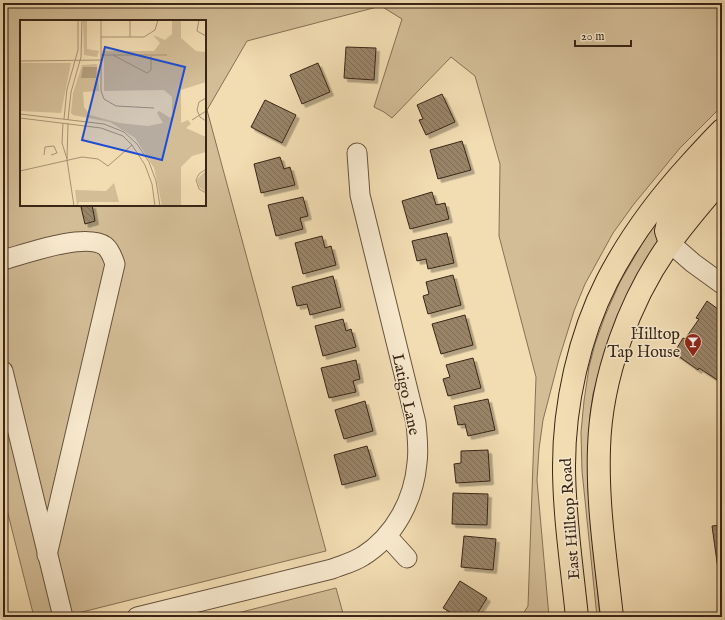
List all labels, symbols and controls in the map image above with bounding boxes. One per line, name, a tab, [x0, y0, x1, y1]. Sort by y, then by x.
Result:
inset map	[20, 20, 206, 206]
scale bar	[575, 22, 631, 48]
text: 20 m	[581, 29, 604, 44]
place label: Hilltop Tap House	[607, 325, 680, 363]
bar icon: Hilltop Tap House	[683, 332, 703, 357]
street label: Latigo Lane	[387, 352, 423, 437]
street label: East Hilltop Road	[557, 457, 585, 580]

